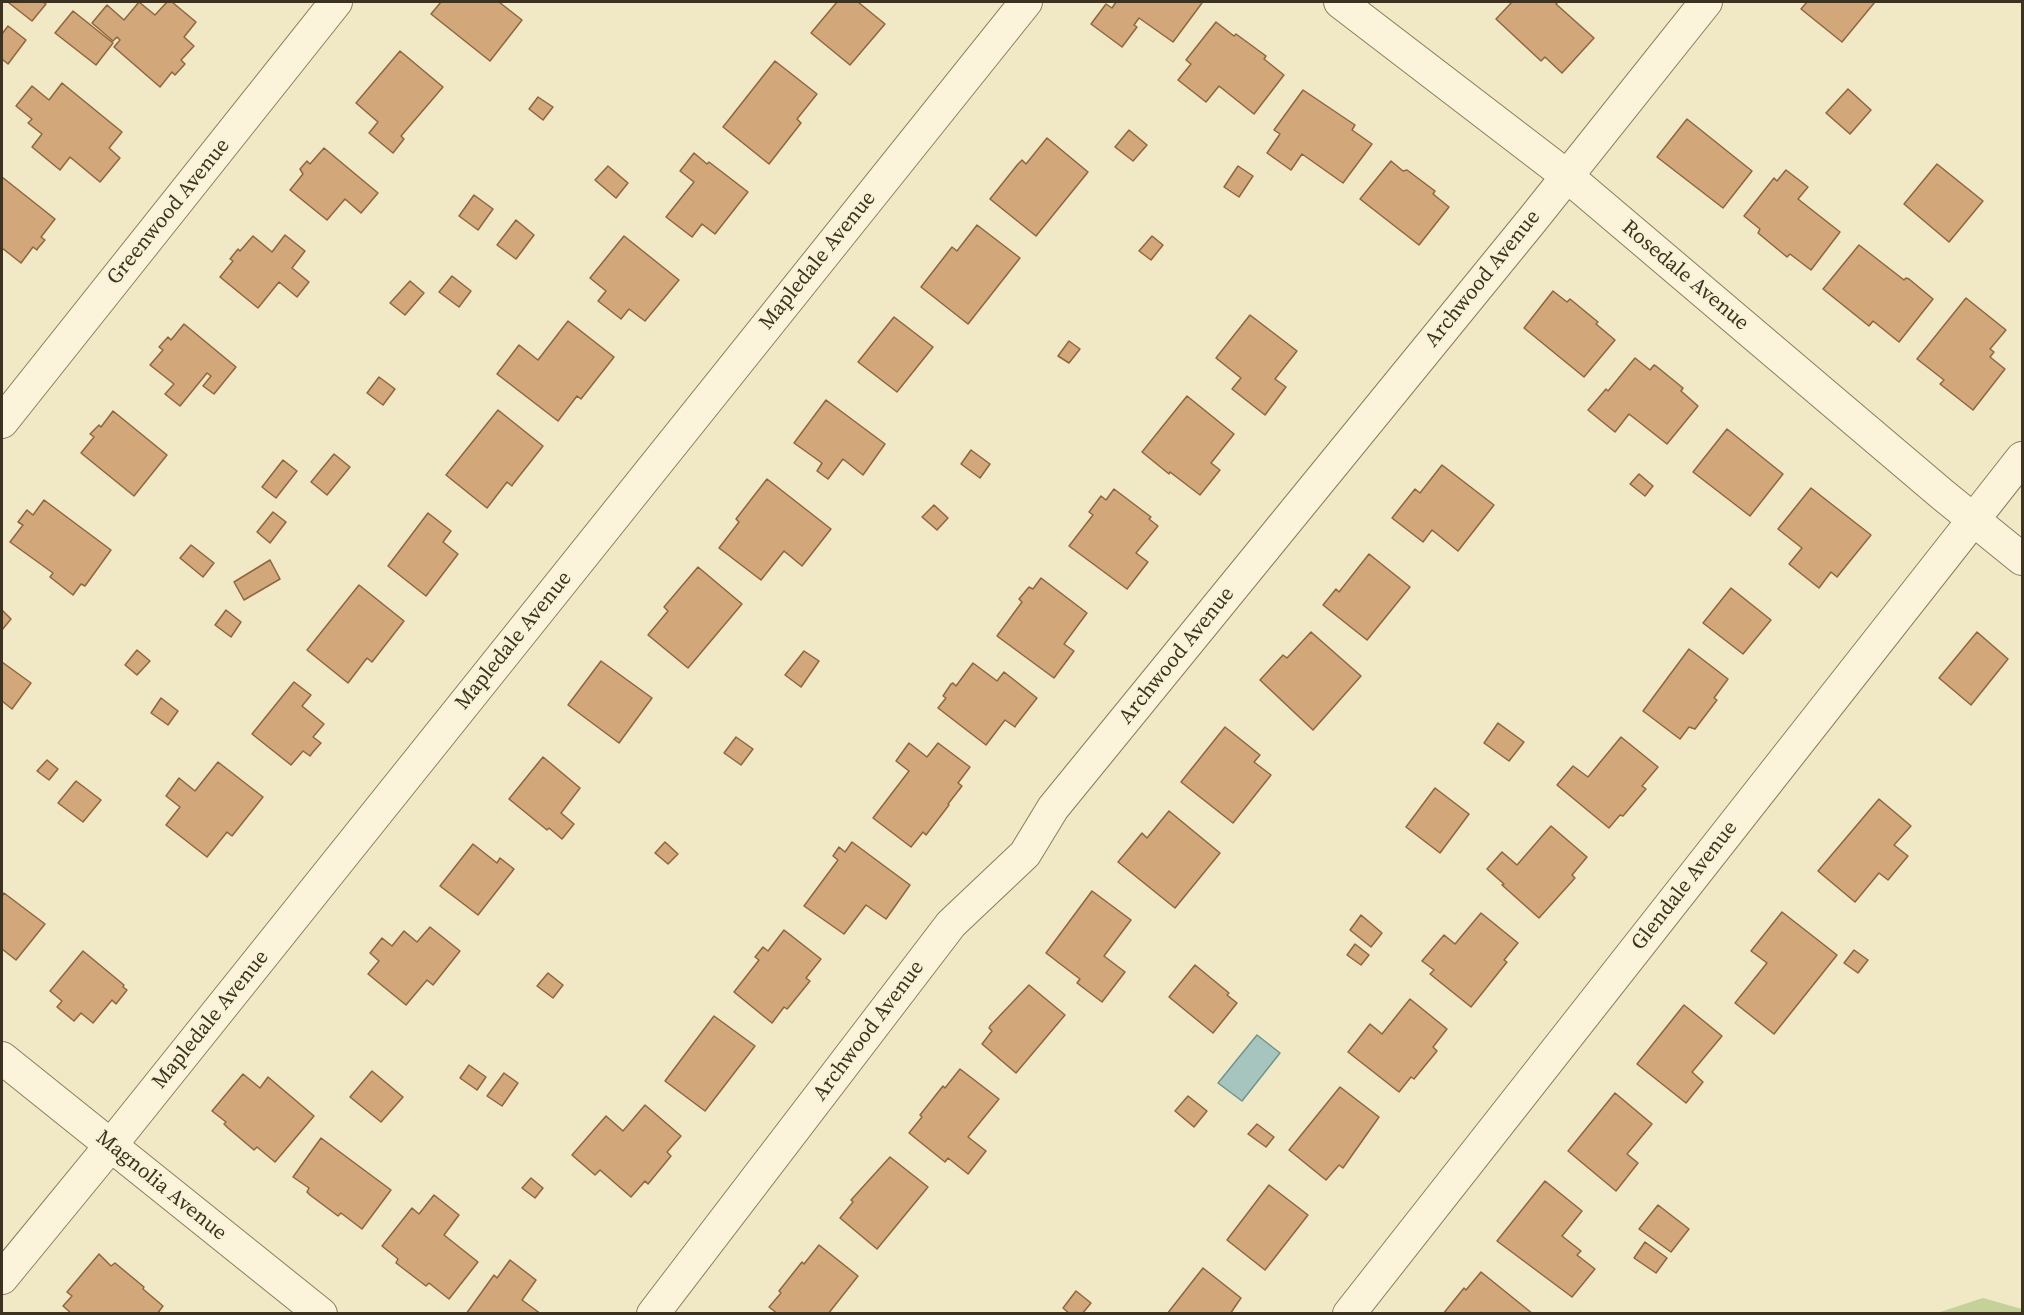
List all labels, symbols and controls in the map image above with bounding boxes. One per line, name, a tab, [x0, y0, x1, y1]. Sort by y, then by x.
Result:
street label: Greenwood Avenue	[102, 134, 236, 290]
street label: Mapledale Avenue	[754, 187, 882, 335]
street label: Archwood Avenue	[1420, 205, 1546, 353]
street label: Rosedale Avenue	[1616, 216, 1754, 336]
street label: Mapledale Avenue	[450, 567, 578, 715]
street label: Archwood Avenue	[1114, 582, 1240, 730]
street label: Glendale Avenue	[1627, 816, 1743, 956]
street label: Mapledale Avenue	[147, 946, 275, 1094]
street label: Archwood Avenue	[808, 956, 930, 1106]
street label: Magnolia Avenue	[91, 1126, 231, 1246]

